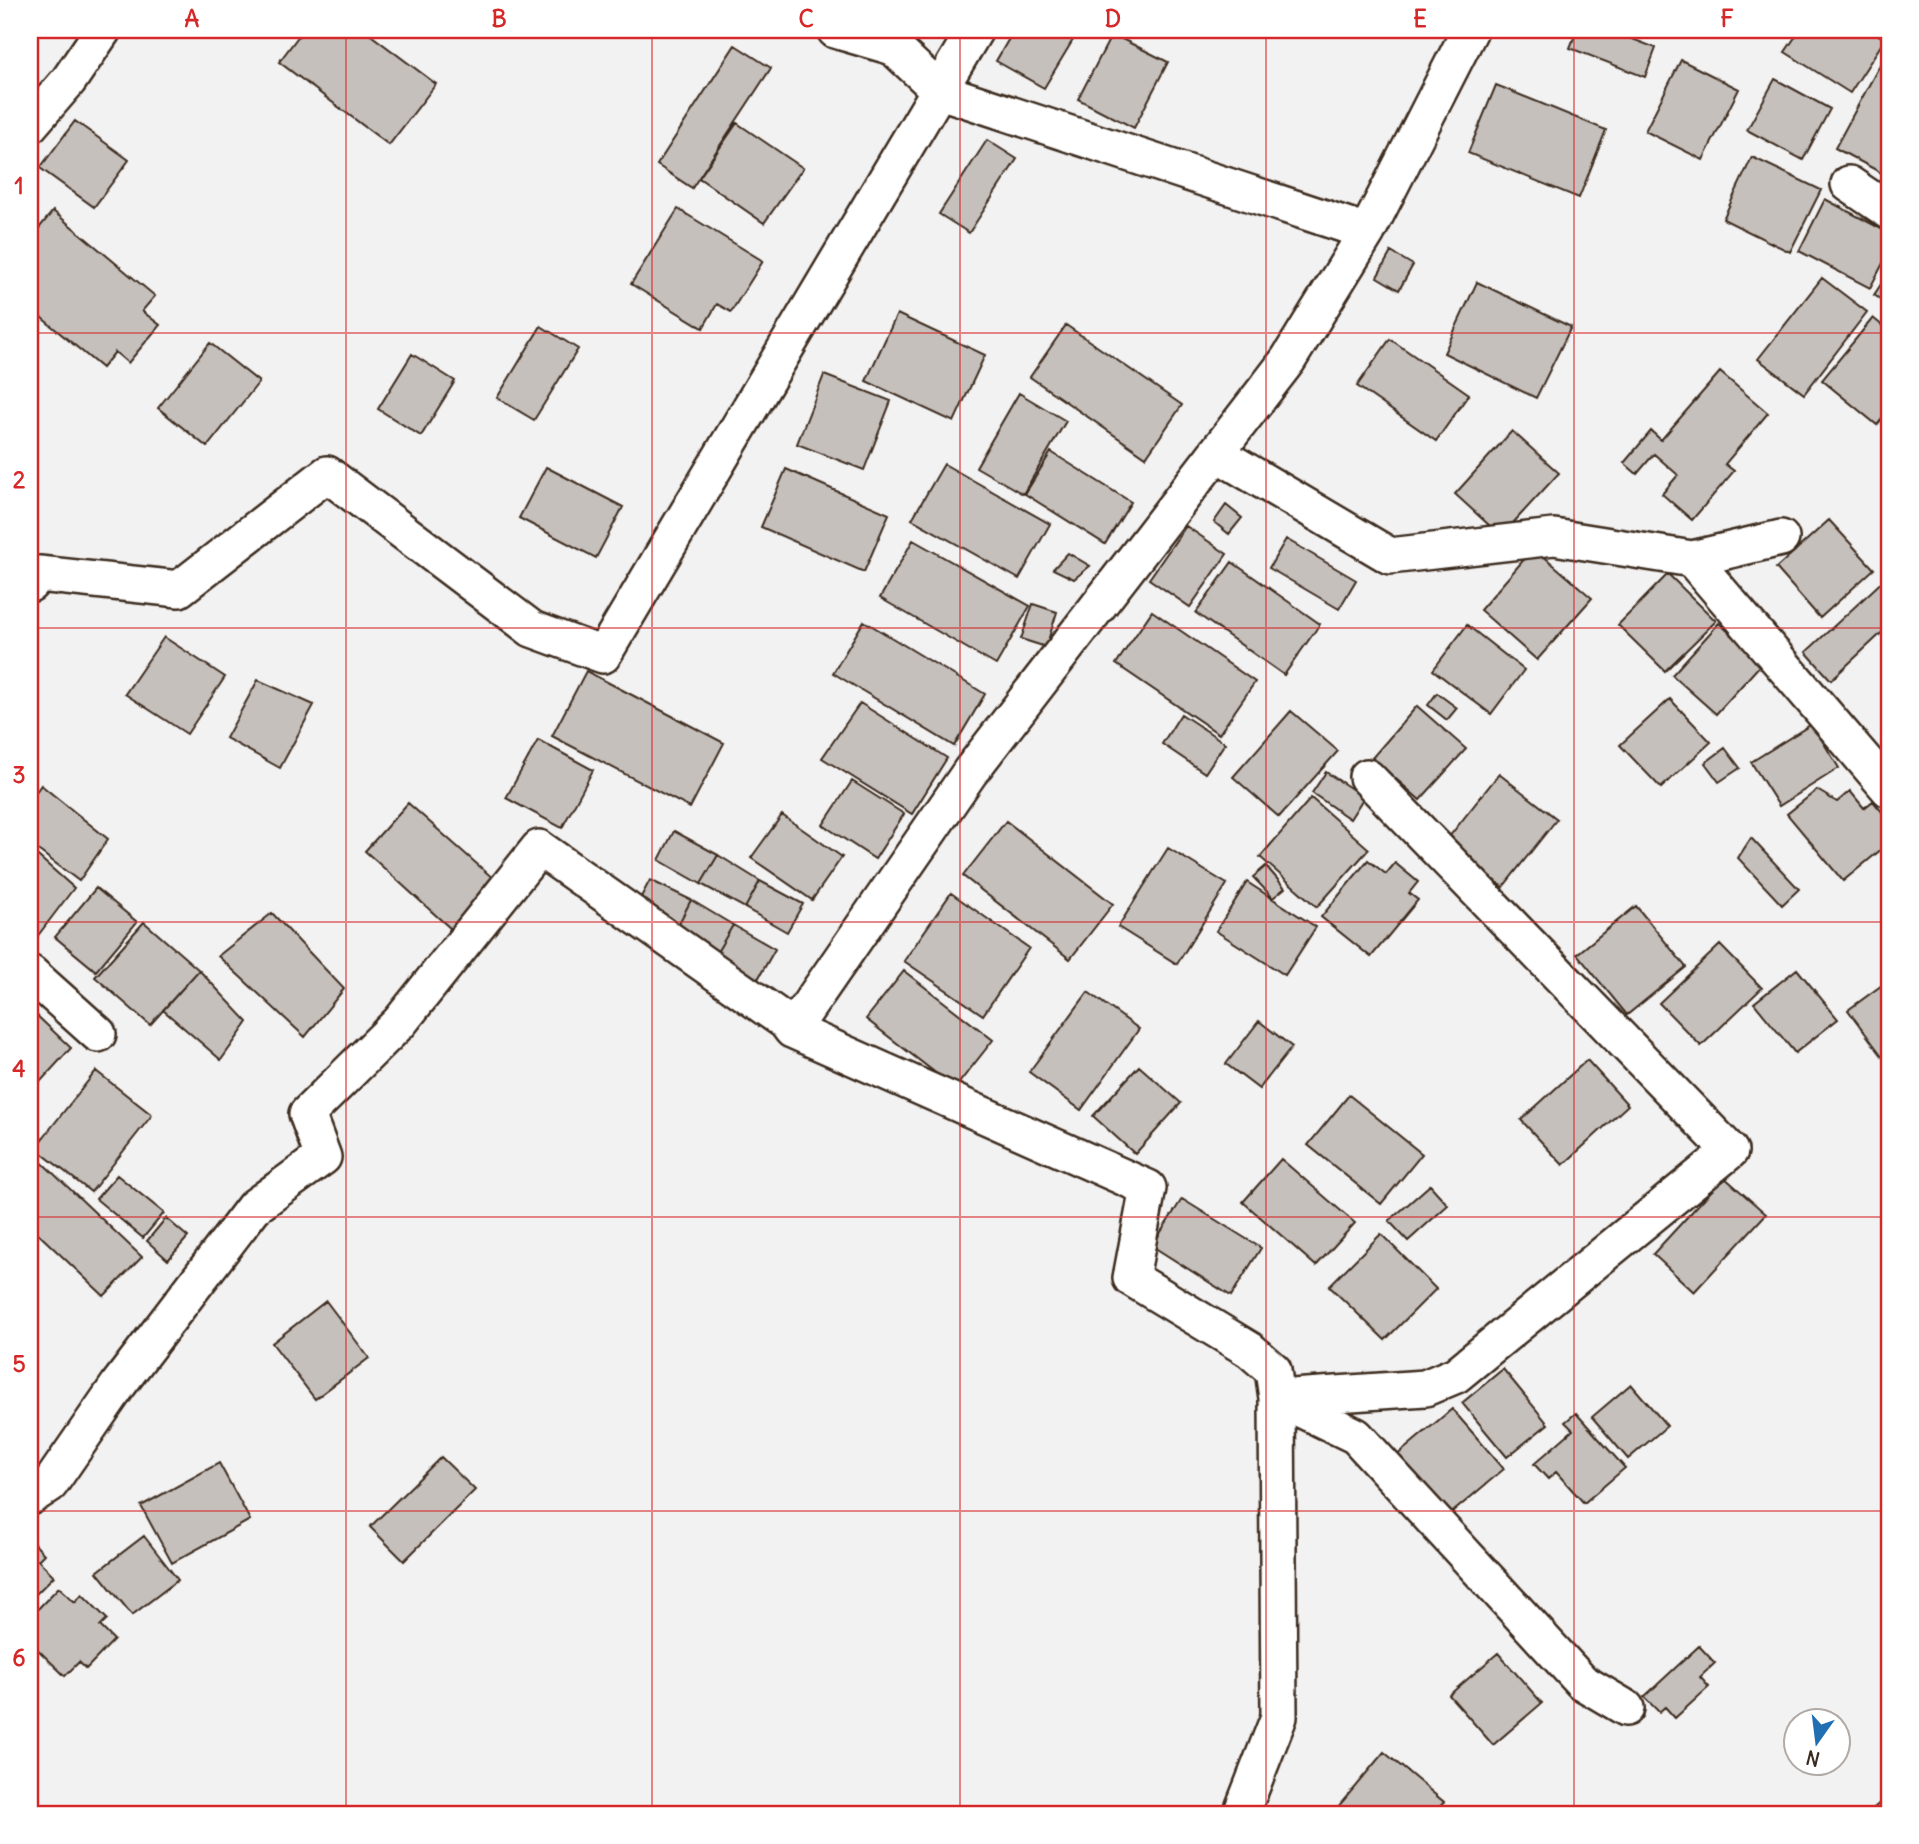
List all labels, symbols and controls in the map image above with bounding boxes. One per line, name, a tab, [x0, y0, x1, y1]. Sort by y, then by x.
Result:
text: A	[185, 4, 200, 33]
text: B	[491, 4, 507, 33]
text: C	[798, 4, 814, 33]
text: D	[1105, 4, 1121, 33]
text: E	[1413, 4, 1427, 33]
text: F	[1720, 4, 1734, 33]
text: 1	[14, 171, 24, 200]
text: 2	[13, 465, 26, 494]
text: 3	[12, 760, 26, 789]
text: 4	[12, 1054, 26, 1083]
text: 5	[12, 1349, 26, 1378]
text: 6	[12, 1643, 26, 1672]
north arrow	[1783, 1708, 1853, 1778]
text: N	[1804, 1745, 1822, 1772]

